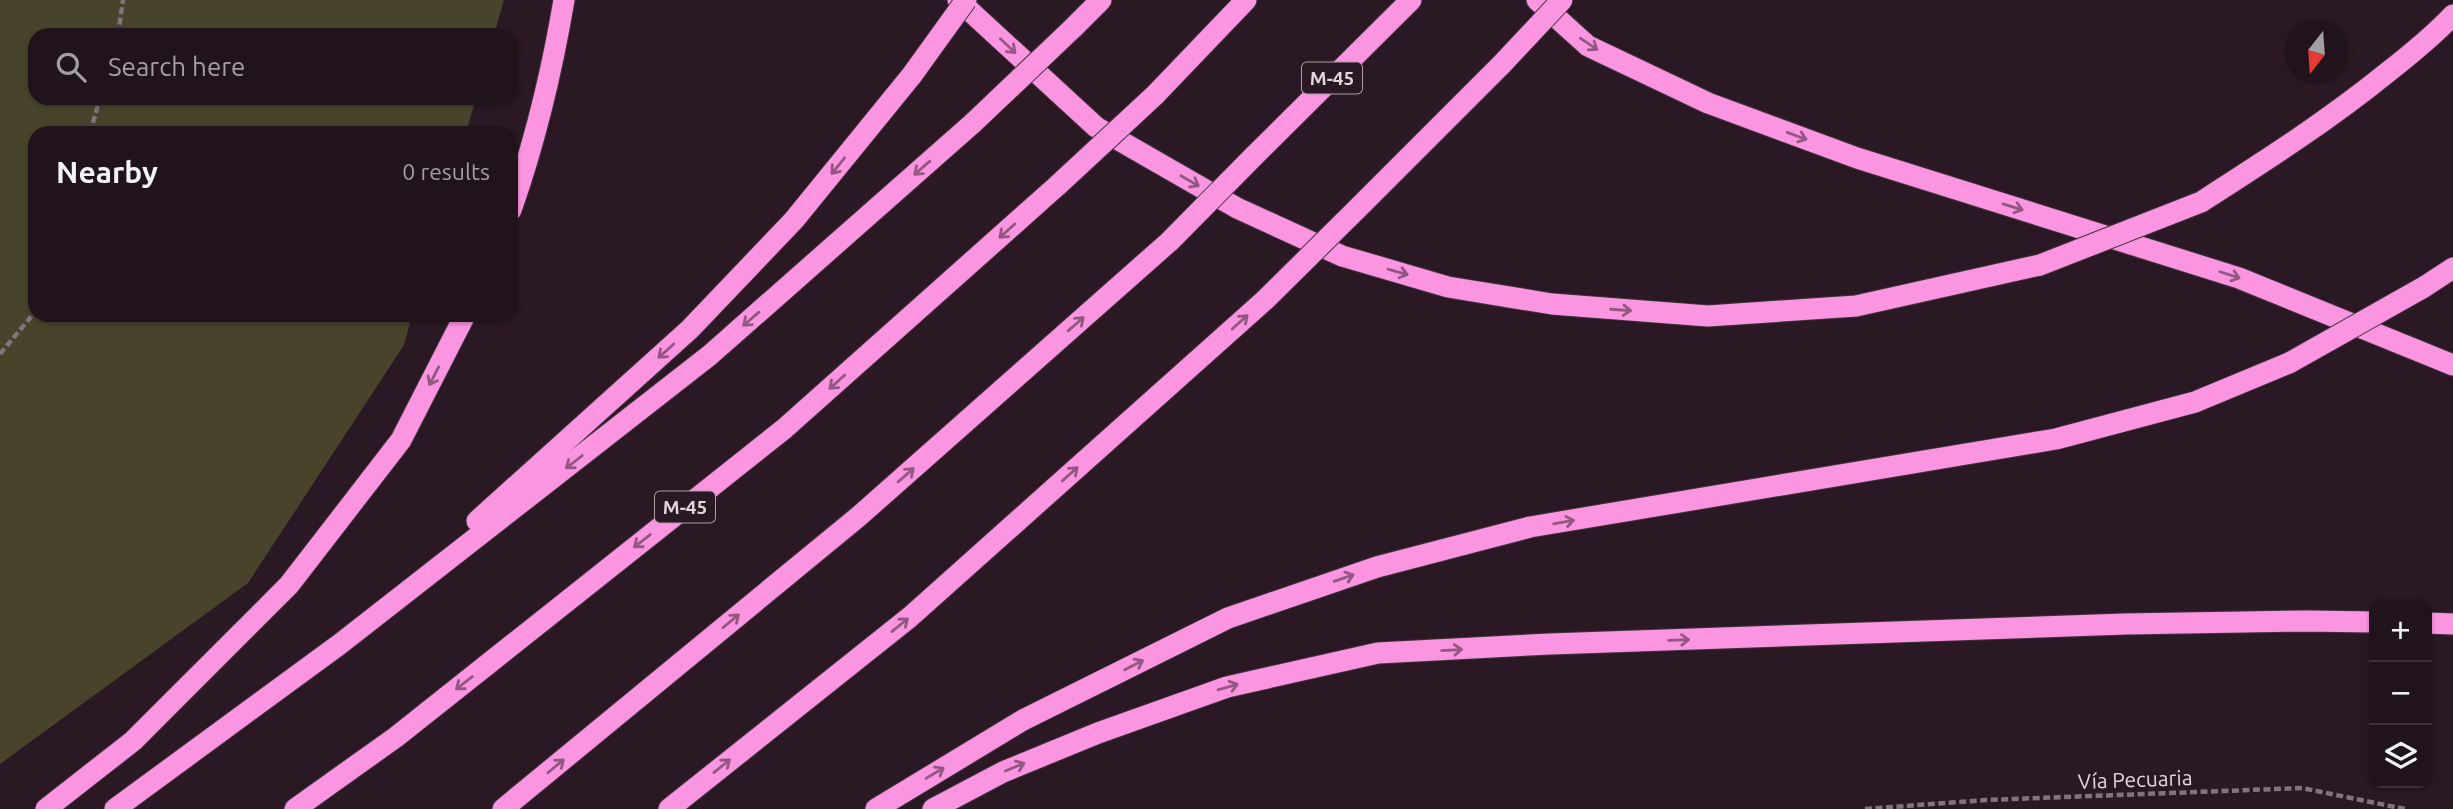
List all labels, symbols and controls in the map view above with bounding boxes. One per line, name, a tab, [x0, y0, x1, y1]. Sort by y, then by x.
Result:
north arrow	[2285, 21, 2348, 84]
search box	[28, 28, 518, 105]
one-way arrow	[1579, 37, 1598, 51]
one-way arrow	[999, 38, 1016, 55]
icon: search	[52, 48, 90, 86]
text: Search here	[108, 52, 245, 81]
road number: M-45	[1302, 62, 1362, 94]
one-way arrow	[1785, 131, 1807, 143]
text: Nearby	[56, 155, 158, 189]
one-way arrow	[830, 157, 845, 175]
text: 0 results	[402, 159, 490, 184]
one-way arrow	[913, 160, 931, 176]
one-way arrow	[1179, 175, 1200, 188]
one-way arrow	[2001, 202, 2023, 215]
one-way arrow	[998, 223, 1016, 239]
one-way arrow	[1386, 266, 1408, 279]
one-way arrow	[2218, 270, 2240, 283]
one-way arrow	[1609, 304, 1632, 317]
one-way arrow	[742, 311, 760, 327]
one-way arrow	[1231, 314, 1249, 330]
one-way arrow	[1067, 316, 1085, 332]
one-way arrow	[658, 342, 676, 358]
one-way arrow	[426, 365, 440, 386]
one-way arrow	[828, 374, 846, 390]
one-way arrow	[565, 454, 583, 469]
one-way arrow	[1061, 466, 1079, 482]
one-way arrow	[896, 467, 914, 483]
road number: M-45	[655, 492, 715, 522]
one-way arrow	[1552, 515, 1575, 528]
one-way arrow	[633, 534, 652, 549]
one-way arrow	[1333, 571, 1355, 583]
map controls	[2369, 599, 2432, 788]
button: +	[2369, 599, 2432, 662]
one-way arrow	[722, 613, 740, 629]
one-way arrow	[890, 617, 908, 632]
one-way arrow	[1667, 633, 1690, 646]
one-way arrow	[1440, 643, 1463, 656]
one-way arrow	[1123, 657, 1144, 671]
button: −	[2369, 662, 2432, 725]
one-way arrow	[455, 675, 473, 690]
one-way arrow	[1217, 680, 1239, 693]
button: layers	[2369, 725, 2432, 788]
one-way arrow	[546, 758, 564, 773]
one-way arrow	[712, 759, 731, 774]
one-way arrow	[1004, 759, 1025, 772]
street label: Vía Pecuaria	[2077, 765, 2193, 793]
one-way arrow	[924, 766, 944, 780]

